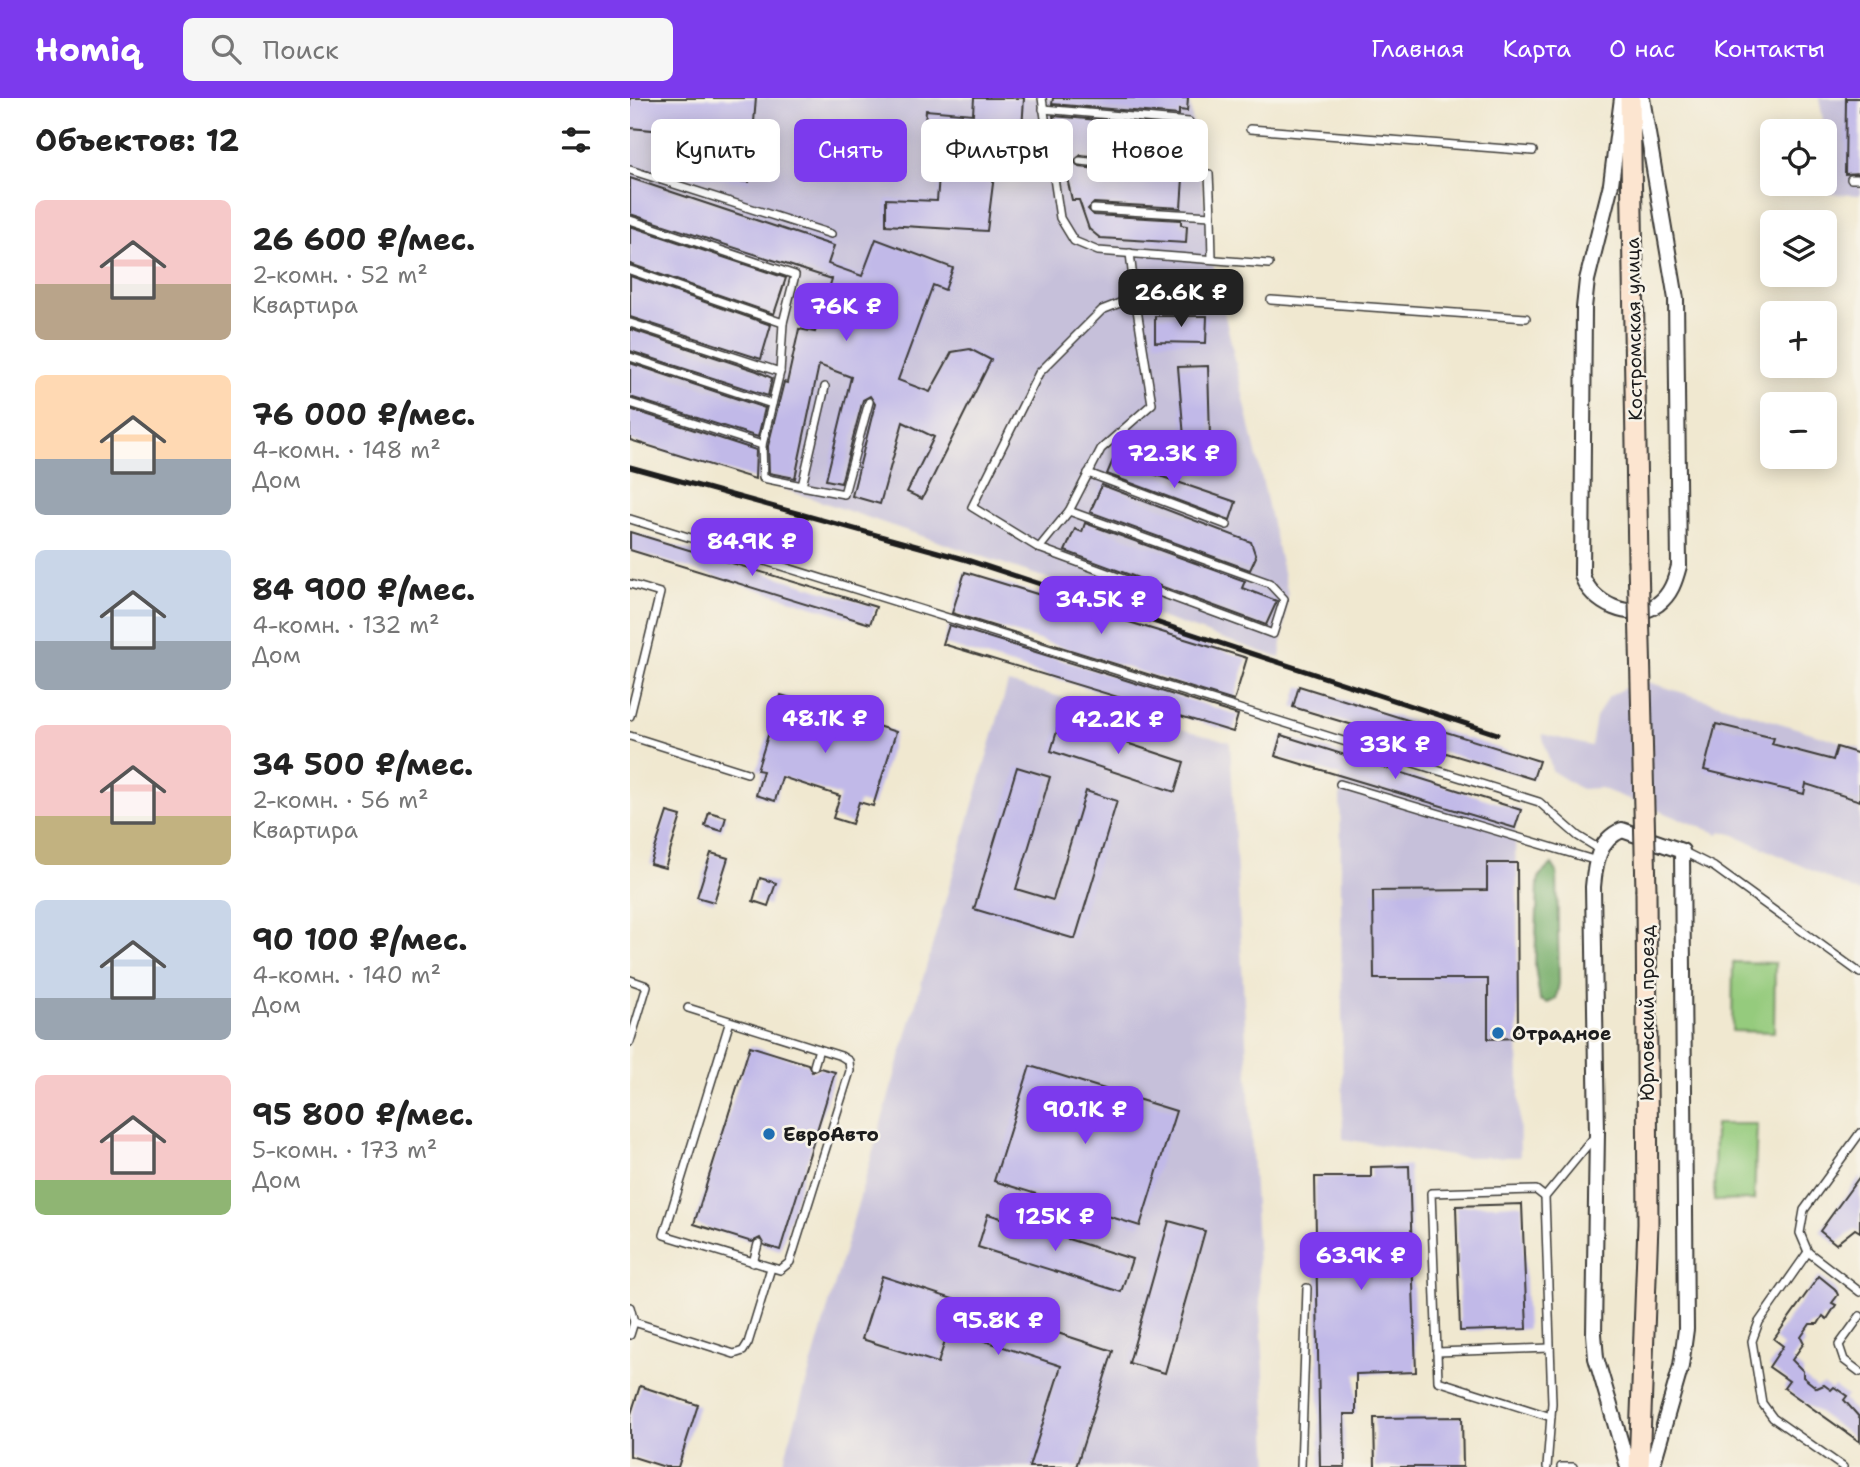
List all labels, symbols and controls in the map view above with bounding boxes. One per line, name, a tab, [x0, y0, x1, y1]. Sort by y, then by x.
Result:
search box	[183, 18, 673, 81]
text: Homiq	[35, 27, 141, 72]
icon: search	[207, 30, 245, 68]
text: Поиск	[263, 32, 339, 67]
text: Главная	[1371, 33, 1464, 65]
text: Карта	[1502, 33, 1571, 65]
text: О нас	[1609, 33, 1675, 65]
text: Контакты	[1713, 33, 1825, 65]
chip: Купить	[651, 119, 780, 182]
chip: Снять	[794, 119, 907, 182]
chip: Фильтры	[921, 119, 1073, 182]
chip: Новое	[1087, 119, 1208, 182]
map controls	[1760, 119, 1837, 469]
button: locate	[1760, 119, 1837, 196]
text: Объектов: 12	[35, 120, 239, 161]
icon: filters	[557, 121, 595, 159]
button: layers	[1760, 210, 1837, 287]
text: 26 600 ₽/мес.	[252, 219, 475, 260]
icon: home	[91, 228, 175, 312]
street label: Костромская улица	[1620, 237, 1648, 421]
text: 2-комн. · 52 m²	[252, 260, 428, 290]
pin: 26.6K ₽	[1116, 270, 1246, 329]
text: 26.6K ₽	[1134, 277, 1228, 307]
pin: 76K ₽	[797, 284, 895, 343]
text: Квартира	[252, 290, 358, 320]
text: 76K ₽	[810, 291, 882, 321]
button: +	[1760, 301, 1837, 378]
button: −	[1760, 392, 1837, 469]
text: 76 000 ₽/мес.	[252, 394, 476, 435]
icon: home	[91, 403, 175, 487]
pin: 72.3K ₽	[1109, 430, 1239, 490]
text: 4-комн. · 148 m²	[252, 435, 441, 465]
text: 72.3K ₽	[1128, 438, 1220, 468]
text: Дом	[252, 465, 301, 495]
pin: 84.9K ₽	[687, 518, 817, 578]
text: 84.9K ₽	[707, 526, 797, 556]
text: 84 900 ₽/мес.	[252, 569, 475, 610]
pin: 34.5K ₽	[1036, 576, 1166, 636]
icon: home	[91, 578, 175, 662]
text: 34.5K ₽	[1055, 584, 1147, 614]
text: 4-комн. · 132 m²	[252, 610, 440, 640]
text: Дом	[252, 640, 301, 670]
pin: 48.1K ₽	[760, 696, 890, 755]
pin: 42.2K ₽	[1053, 696, 1183, 756]
text: 48.1K ₽	[782, 703, 868, 733]
text: 42.2K ₽	[1072, 704, 1164, 734]
pin: 33K ₽	[1346, 722, 1444, 781]
text: 33K ₽	[1359, 729, 1431, 759]
text: 34 500 ₽/мес.	[252, 744, 473, 785]
icon: home	[91, 753, 175, 837]
text: 2-комн. · 56 m²	[252, 785, 429, 815]
text: Квартира	[252, 815, 358, 845]
text: 90 100 ₽/мес.	[252, 919, 468, 960]
street label: Юрловский проезд	[1635, 925, 1660, 1101]
icon: home	[91, 928, 175, 1012]
text: 4-комн. · 140 m²	[252, 960, 441, 990]
text: Дом	[252, 990, 301, 1020]
place label: Отрадное	[1512, 1021, 1611, 1046]
marker: Отрадное	[1490, 1025, 1506, 1041]
pin: 90.1K ₽	[1020, 1086, 1150, 1146]
text: 95 800 ₽/мес.	[252, 1094, 474, 1135]
text: 90.1K ₽	[1042, 1094, 1128, 1124]
icon: home	[91, 1103, 175, 1187]
place label: ЕвроАвто	[783, 1122, 879, 1147]
marker: ЕвроАвто	[761, 1126, 777, 1142]
text: 5-комн. · 173 m²	[252, 1135, 437, 1165]
text: Дом	[252, 1165, 301, 1195]
pin: 125K ₽	[998, 1194, 1112, 1253]
text: 125K ₽	[1015, 1201, 1095, 1231]
pin: 63.9K ₽	[1296, 1232, 1426, 1292]
text: 63.9K ₽	[1316, 1240, 1406, 1270]
pin: 95.8K ₽	[933, 1298, 1063, 1357]
text: 95.8K ₽	[952, 1305, 1044, 1335]

